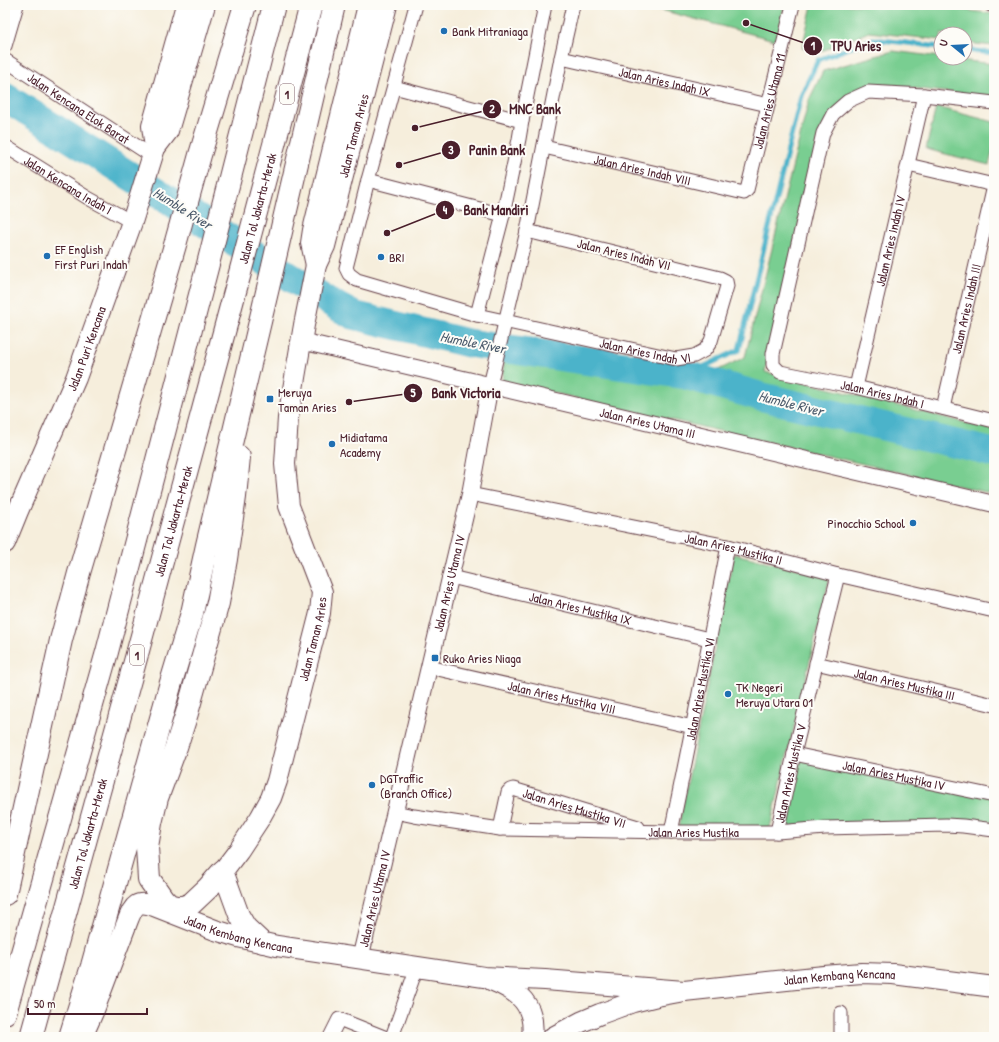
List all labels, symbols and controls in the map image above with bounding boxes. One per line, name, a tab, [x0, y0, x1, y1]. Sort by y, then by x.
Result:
place label: Bank Mitraniaga	[452, 22, 528, 40]
marker: Bank Mitraniaga	[439, 26, 449, 36]
north arrow	[933, 26, 973, 66]
callout: TPU Aries	[803, 33, 889, 59]
text: TPU Aries	[830, 36, 882, 55]
text: 1	[811, 37, 816, 54]
text: U	[936, 38, 951, 48]
street label: Jalan Aries Utama 11	[749, 51, 790, 151]
street label: Jalan Aries Indah IX	[617, 62, 712, 101]
street label: Jalan Kencana Elok Barat	[24, 68, 134, 148]
road number: 1	[280, 84, 294, 104]
street label: Jalan Taman Aries	[334, 92, 373, 180]
callout: MNC Bank	[482, 96, 569, 122]
text: MNC Bank	[509, 99, 561, 118]
text: 2	[489, 100, 495, 117]
callout: Panin Bank	[441, 137, 533, 163]
text: Panin Bank	[469, 140, 525, 159]
text: 3	[448, 141, 454, 158]
street label: Jalan Tol Jakarta–Merak	[234, 150, 281, 266]
street label: Jalan Aries Indah VIII	[592, 150, 693, 190]
street label: Jalan Kencana Indah I	[21, 151, 115, 218]
water label: Humble River	[150, 182, 217, 234]
street label: Jalan Aries Indah IV	[871, 193, 909, 288]
callout: Bank Mandiri	[435, 197, 536, 223]
text: Bank Mandiri	[463, 200, 529, 219]
text: 4	[443, 201, 448, 218]
street label: Jalan Aries Indah VII	[575, 234, 673, 274]
place label: EF English First Puri Indah	[54, 240, 128, 273]
place label: BRI	[389, 248, 405, 266]
marker: EF English First Puri Indah	[42, 251, 52, 261]
marker: BRI	[376, 252, 386, 262]
street label: Jalan Aries Indah III	[947, 262, 985, 355]
street label: Jalan Puri Kencana	[63, 304, 110, 394]
water label: Humble River	[439, 326, 509, 358]
street label: Jalan Aries Indah VI	[598, 333, 692, 368]
street label: Jalan Aries Indah I	[839, 375, 926, 412]
callout: Bank Victoria	[403, 380, 508, 406]
place label: Meruya Taman Aries	[278, 383, 336, 416]
text: Bank Victoria	[432, 383, 501, 402]
text: 5	[410, 384, 416, 401]
water label: Humble River	[757, 386, 827, 421]
marker: Meruya Taman Aries	[265, 394, 275, 404]
street label: Jalan Aries Utama III	[598, 403, 697, 442]
place label: Midiatama Academy	[340, 428, 387, 461]
marker: Midiatama Academy	[327, 439, 337, 449]
street label: Jalan Tol Jakarta–Merak	[149, 463, 197, 579]
place label: Pinocchio School	[828, 514, 906, 532]
marker: Pinocchio School	[908, 518, 918, 528]
street label: Jalan Aries Mustika II	[683, 528, 784, 569]
street label: Jalan Aries Utama IV	[429, 532, 469, 634]
street label: Jalan Aries Mustika IX	[527, 587, 633, 629]
street label: Jalan Taman Aries	[294, 596, 330, 683]
street label: Jalan Aries Mustika VI	[681, 636, 719, 742]
road number: 1	[130, 645, 144, 665]
place label: Ruko Aries Niaga	[443, 649, 521, 667]
marker: Ruko Aries Niaga	[430, 653, 440, 663]
street label: Jalan Aries Mustika III	[852, 663, 957, 704]
street label: Jalan Aries Mustika VIII	[506, 676, 617, 718]
place label: TK Negeri Meruya Utara 01	[736, 678, 813, 711]
marker: TK Negeri Meruya Utara 01	[723, 689, 733, 699]
street label: Jalan Aries Mustika V	[770, 721, 810, 825]
street label: Jalan Aries Mustika IV	[841, 755, 947, 795]
place label: DGTraffic (Branch Office)	[380, 769, 452, 802]
street label: Jalan Tol Jakarta–Merak	[63, 776, 111, 891]
marker: DGTraffic (Branch Office)	[367, 780, 377, 790]
street label: Jalan Aries Mustika VII	[520, 783, 628, 832]
street label: Jalan Aries Mustika	[648, 823, 739, 841]
street label: Jalan Aries Utama IV	[354, 848, 395, 949]
street label: Jalan Kembang Kencana	[181, 910, 294, 957]
street label: Jalan Kembang Kencana	[783, 964, 897, 989]
scale bar	[28, 990, 147, 1016]
text: 50 m	[34, 995, 55, 1012]

